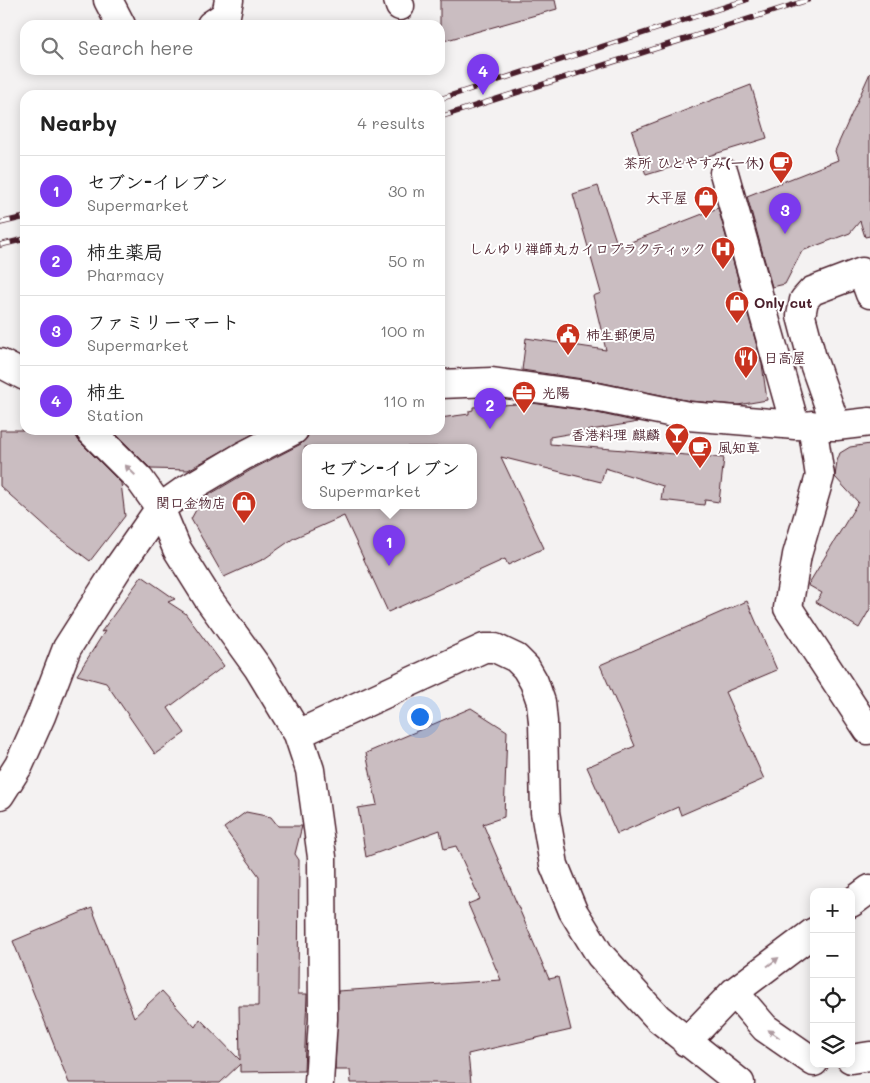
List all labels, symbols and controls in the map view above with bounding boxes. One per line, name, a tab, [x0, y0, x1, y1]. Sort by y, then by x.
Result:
search box	[20, 20, 445, 75]
icon: search	[38, 34, 66, 62]
text: Search here	[78, 35, 194, 60]
pin: 4	[467, 54, 499, 95]
text: Nearby	[40, 109, 117, 136]
text: 4 results	[357, 112, 425, 133]
cafe icon: 茶所 ひとやすみ(一休)	[768, 150, 794, 184]
place label: 茶所 ひとやすみ(一休)	[624, 153, 764, 172]
text: セブン-イレブン	[87, 169, 228, 194]
text: 1	[52, 180, 60, 201]
text: 30 m	[388, 180, 425, 201]
shop icon: 大平屋	[693, 185, 719, 219]
place label: 大平屋	[646, 188, 688, 207]
pin: 3	[769, 193, 801, 234]
text: Supermarket	[87, 194, 189, 215]
hospital icon: しんゆり禅師丸カイロプラクティック	[710, 236, 736, 270]
text: 柿生薬局	[87, 239, 163, 264]
place label: しんゆり禅師丸カイロプラクティック	[469, 239, 706, 258]
text: 2	[52, 250, 60, 271]
text: 50 m	[388, 250, 425, 271]
text: Pharmacy	[87, 264, 164, 285]
shop icon: Only cut	[724, 290, 750, 324]
place label: Only cut	[754, 293, 812, 312]
text: ファミリーマート	[87, 309, 240, 334]
text: 3	[51, 320, 61, 341]
text: 100 m	[380, 320, 425, 341]
public building icon: 柿生郵便局	[555, 322, 581, 356]
place label: 柿生郵便局	[586, 325, 656, 344]
text: Supermarket	[87, 334, 189, 355]
restaurant icon: 日高屋	[733, 345, 759, 379]
place label: 日高屋	[764, 348, 806, 367]
text: 柿生	[87, 379, 125, 404]
office icon: 光陽	[511, 380, 537, 414]
place label: 光陽	[542, 383, 570, 402]
pin: 2	[474, 388, 506, 429]
text: 4	[51, 390, 61, 411]
text: 110 m	[383, 390, 425, 411]
text: Station	[87, 404, 143, 425]
bar icon: 香港料理 麒麟	[664, 422, 690, 456]
place label: 香港料理 麒麟	[571, 425, 660, 444]
cafe icon: 風知草	[687, 435, 713, 469]
place label: 風知草	[718, 438, 760, 457]
popup	[302, 444, 477, 509]
text: セブン-イレブン	[319, 455, 460, 480]
one-way arrow	[125, 464, 137, 476]
text: Supermarket	[319, 480, 421, 501]
shop icon: 関口金物店	[231, 490, 257, 524]
place label: 関口金物店	[156, 493, 226, 512]
pin: 1	[373, 525, 405, 566]
your location	[407, 704, 433, 730]
map controls	[810, 888, 855, 1068]
button: +	[810, 888, 855, 933]
button: −	[810, 933, 855, 978]
one-way arrow	[766, 957, 779, 968]
button: locate	[810, 978, 855, 1023]
button: layers	[810, 1023, 855, 1068]
one-way arrow	[767, 1029, 781, 1039]

